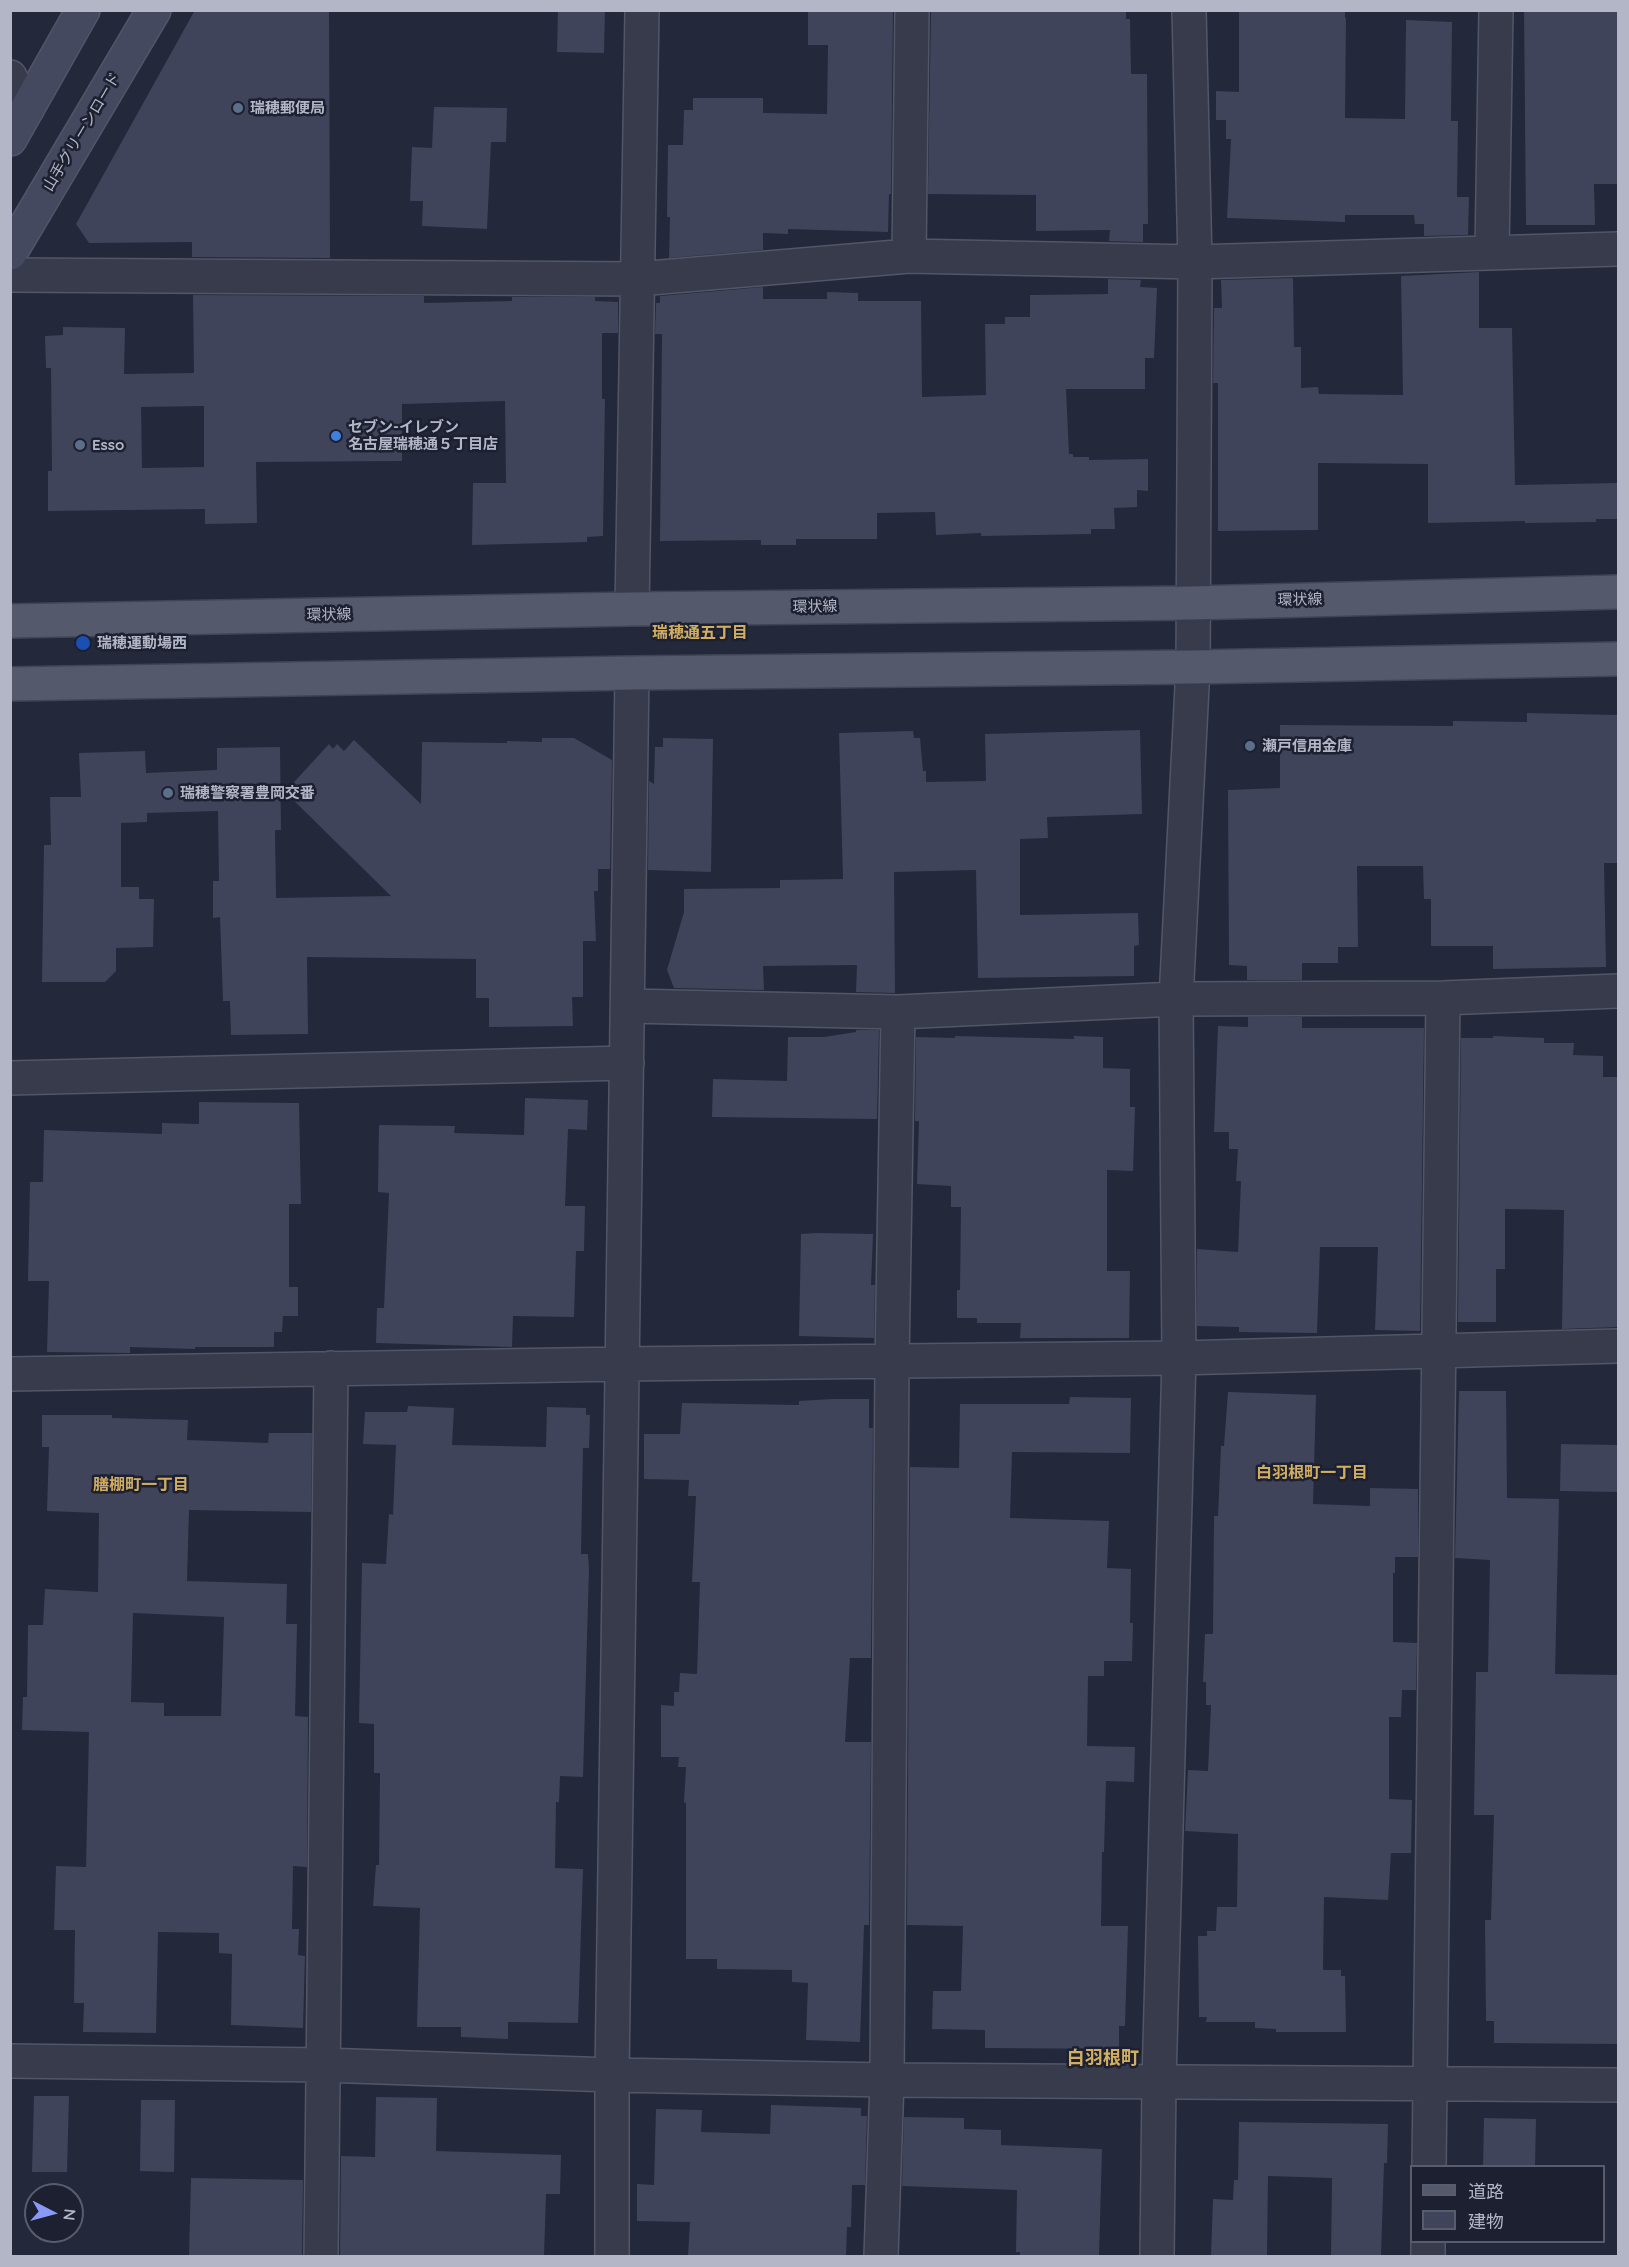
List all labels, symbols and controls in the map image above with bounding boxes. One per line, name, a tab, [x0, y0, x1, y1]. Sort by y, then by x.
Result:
street label: 山手グリーンロード	[40, 70, 124, 194]
place label: 瑞穂郵便局	[250, 99, 325, 117]
marker: 瑞穂郵便局	[231, 101, 245, 115]
place label: セブン-イレブン 名古屋瑞穂通５丁目店	[348, 418, 498, 453]
marker: セブン-イレブン 名古屋瑞穂通５丁目店	[329, 429, 343, 443]
place label: Esso	[92, 436, 124, 454]
marker: Esso	[73, 438, 87, 452]
street label: 環状線	[1277, 591, 1323, 609]
street label: 環状線	[792, 598, 838, 616]
street label: 環状線	[306, 606, 352, 624]
district label: 瑞穂通五丁目	[652, 623, 748, 643]
marker: 瑞穂運動場西	[74, 634, 92, 652]
place label: 瑞穂運動場西	[97, 634, 187, 652]
place label: 瀬戸信用金庫	[1262, 737, 1352, 755]
marker: 瀬戸信用金庫	[1243, 739, 1257, 753]
place label: 瑞穂警察署豊岡交番	[180, 784, 315, 802]
marker: 瑞穂警察署豊岡交番	[161, 786, 175, 800]
district label: 白羽根町一丁目	[1256, 1463, 1368, 1483]
district label: 膳棚町一丁目	[93, 1475, 189, 1495]
district label: 白羽根町	[1067, 2048, 1139, 2070]
legend	[1410, 2165, 1605, 2243]
text: 道路	[1468, 2180, 1504, 2203]
north arrow	[24, 2183, 84, 2243]
text: N	[59, 2208, 80, 2222]
text: 建物	[1468, 2210, 1504, 2233]

